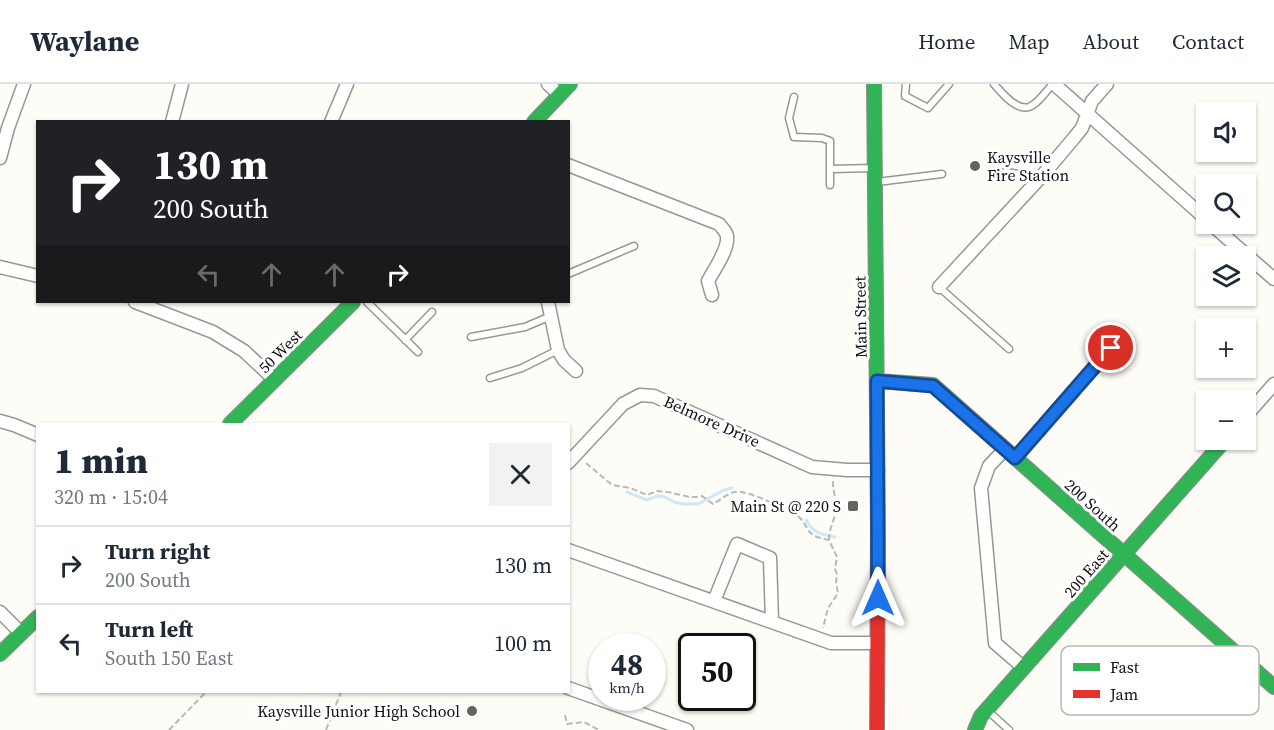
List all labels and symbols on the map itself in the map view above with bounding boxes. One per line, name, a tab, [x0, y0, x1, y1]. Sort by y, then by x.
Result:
place label: Kaysville Fire Station	[987, 146, 1069, 186]
marker: Kaysville Fire Station	[968, 159, 982, 173]
street label: Main Street	[848, 275, 872, 358]
pin	[1085, 322, 1136, 373]
street label: 50 West	[253, 324, 307, 378]
street label: Belmore Drive	[660, 390, 764, 452]
street label: 200 South	[1060, 474, 1126, 536]
place label: Main St @ 220 S	[731, 495, 841, 517]
marker: Main St @ 220 S	[846, 499, 860, 513]
street label: 200 East	[1059, 543, 1114, 602]
position arrow	[846, 566, 910, 630]
speed limit sign: 50	[678, 633, 756, 711]
legend	[1061, 646, 1259, 715]
text: Fast	[1110, 656, 1140, 678]
text: Jam	[1109, 683, 1138, 705]
place label: Kaysville Junior High School	[257, 700, 460, 722]
marker: Kaysville Junior High School	[465, 704, 479, 718]

